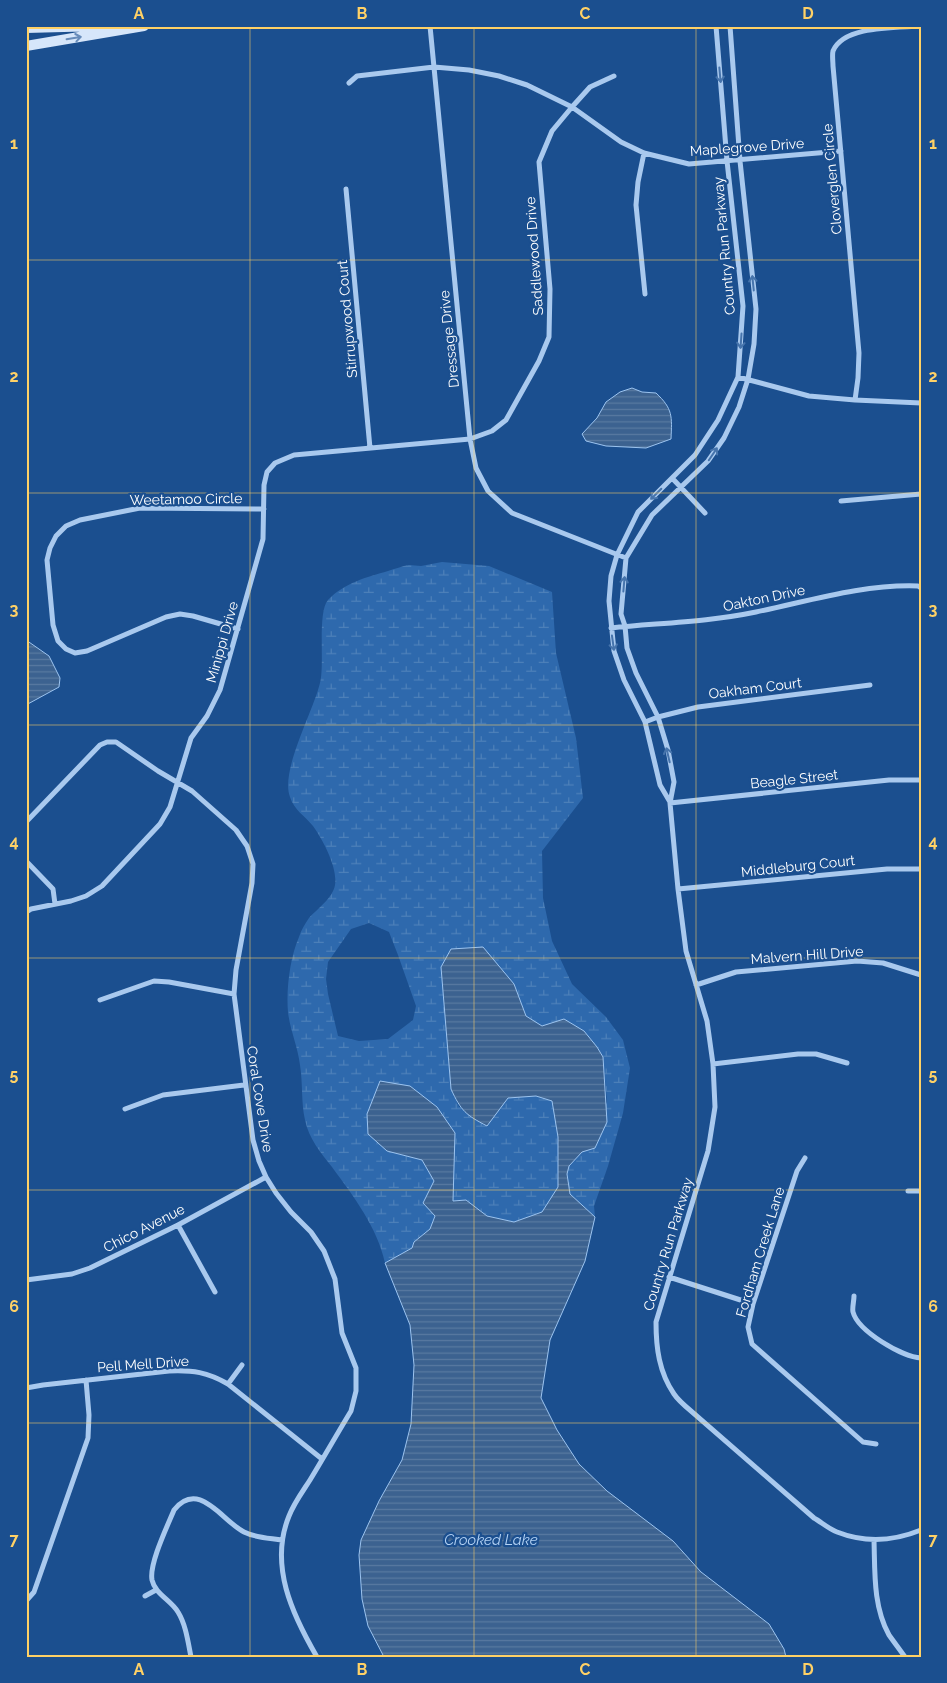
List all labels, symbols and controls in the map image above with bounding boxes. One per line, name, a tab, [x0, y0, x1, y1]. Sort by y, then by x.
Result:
text: A	[134, 4, 145, 23]
text: B	[357, 4, 368, 23]
text: C	[580, 4, 591, 23]
text: D	[802, 4, 814, 23]
one-way arrow	[66, 33, 82, 43]
one-way arrow	[715, 67, 725, 83]
street label: Cloverglen Circle	[819, 123, 845, 235]
text: 1	[10, 134, 18, 153]
text: 1	[929, 134, 937, 153]
street label: Maplegrove Drive	[689, 135, 805, 159]
street label: Country Run Parkway	[710, 176, 738, 316]
street label: Saddlewood Drive	[522, 196, 546, 316]
street label: Stirrupwood Court	[334, 259, 360, 379]
one-way arrow	[748, 275, 758, 291]
street label: Dressage Drive	[436, 289, 462, 389]
one-way arrow	[736, 333, 746, 349]
text: 2	[9, 367, 19, 386]
text: 2	[928, 367, 938, 386]
one-way arrow	[708, 447, 718, 461]
one-way arrow	[650, 488, 663, 500]
street label: Weetamoo Circle	[130, 490, 242, 508]
one-way arrow	[619, 576, 628, 592]
street label: Oakton Drive	[721, 581, 807, 615]
street label: Minippi Drive	[203, 599, 241, 685]
text: 3	[10, 600, 19, 619]
text: 3	[929, 600, 938, 619]
one-way arrow	[608, 634, 618, 650]
street label: Oakham Court	[708, 674, 803, 702]
one-way arrow	[663, 747, 673, 763]
street label: Beagle Street	[749, 766, 839, 792]
text: 4	[9, 832, 19, 851]
text: 4	[928, 832, 938, 851]
street label: Middleburg Court	[740, 852, 856, 880]
street label: Malvern Hill Drive	[750, 943, 864, 967]
street label: Coral Cove Drive	[244, 1045, 276, 1153]
text: 5	[10, 1065, 19, 1084]
text: 5	[929, 1065, 938, 1084]
street label: Country Run Parkway	[640, 1175, 696, 1313]
street label: Fordham Creek Lane	[733, 1185, 787, 1319]
street label: Chico Avenue	[101, 1201, 187, 1255]
text: 6	[9, 1297, 19, 1316]
text: 6	[928, 1297, 938, 1316]
street label: Pell Mell Drive	[96, 1353, 190, 1375]
text: 7	[10, 1530, 19, 1549]
text: 7	[929, 1530, 938, 1549]
water label: Crooked Lake	[444, 1531, 538, 1549]
text: A	[134, 1660, 145, 1679]
text: B	[357, 1660, 368, 1679]
text: C	[580, 1660, 591, 1679]
text: D	[802, 1660, 814, 1679]

